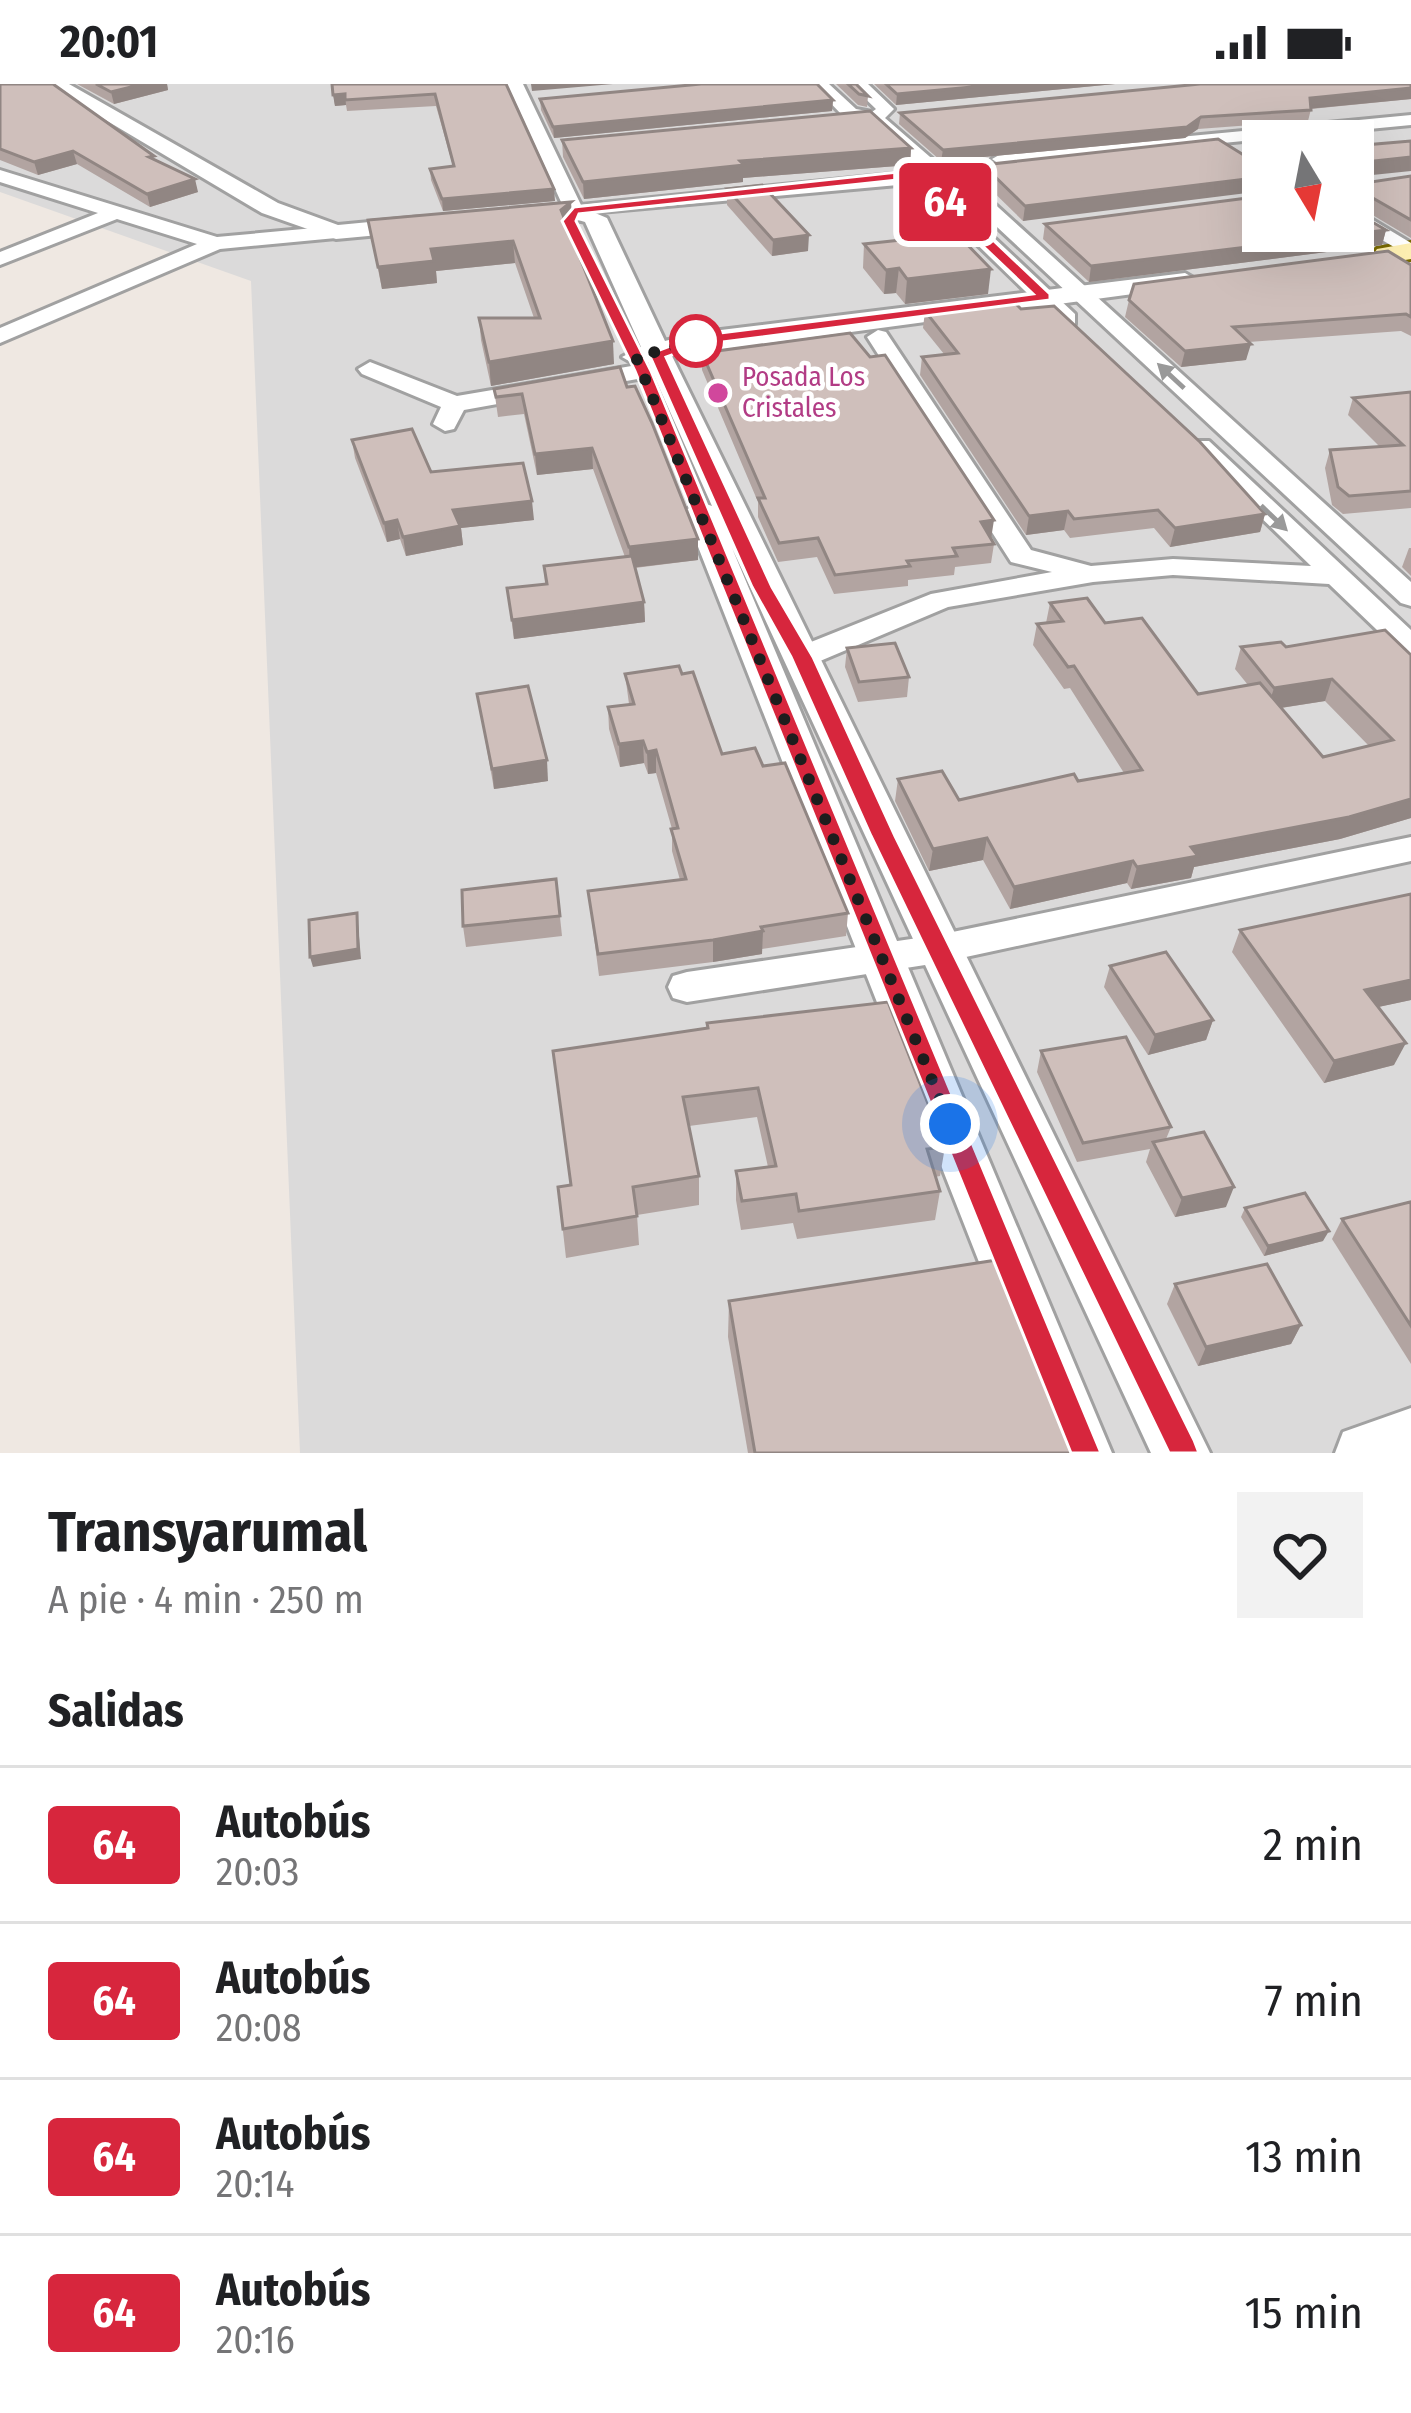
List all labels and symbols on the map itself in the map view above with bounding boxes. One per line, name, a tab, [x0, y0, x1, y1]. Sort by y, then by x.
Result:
north arrow	[1242, 120, 1374, 252]
line badge: 64	[891, 163, 999, 241]
unlabelled marker	[671, 316, 721, 366]
place label: Posada Los Cristales	[742, 361, 865, 424]
one-way arrow	[1156, 362, 1185, 390]
marker: Posada Los Cristales	[705, 380, 731, 406]
one-way arrow	[1259, 503, 1288, 531]
your location	[920, 1094, 980, 1154]

